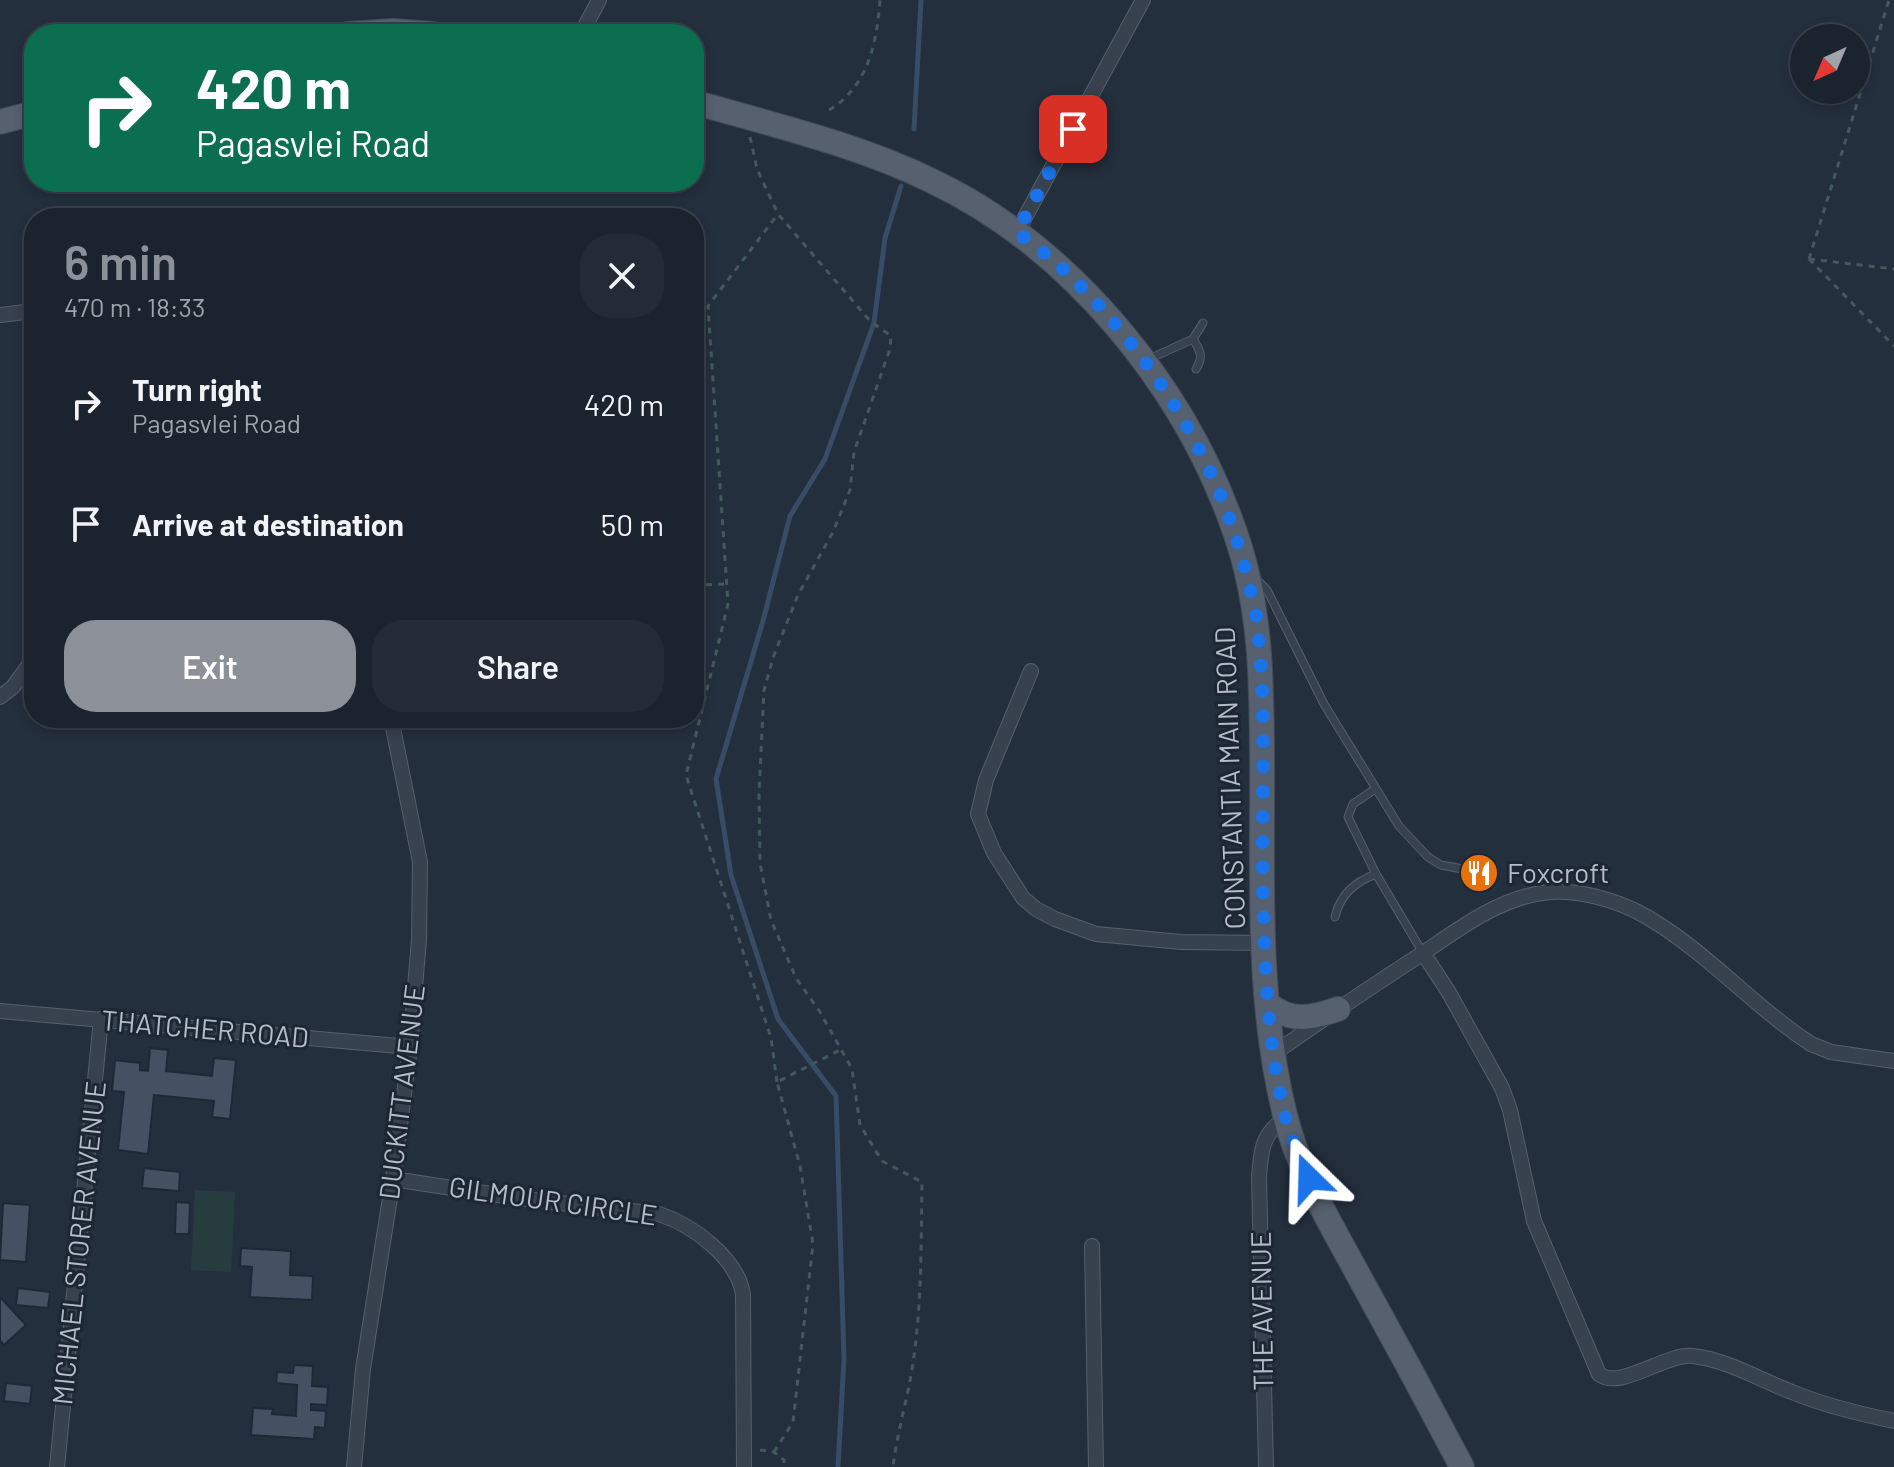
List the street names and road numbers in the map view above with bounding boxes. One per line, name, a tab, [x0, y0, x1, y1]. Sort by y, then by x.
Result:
street label: CONSTANTIA MAIN ROAD	[1207, 626, 1251, 930]
street label: DUCKITT AVENUE	[371, 982, 431, 1201]
street label: THATCHER ROAD	[100, 1002, 310, 1054]
street label: MICHAEL STORER AVENUE	[44, 1079, 112, 1407]
street label: GILMOUR CIRCLE	[447, 1169, 659, 1231]
street label: THE AVENUE	[1243, 1231, 1279, 1391]

